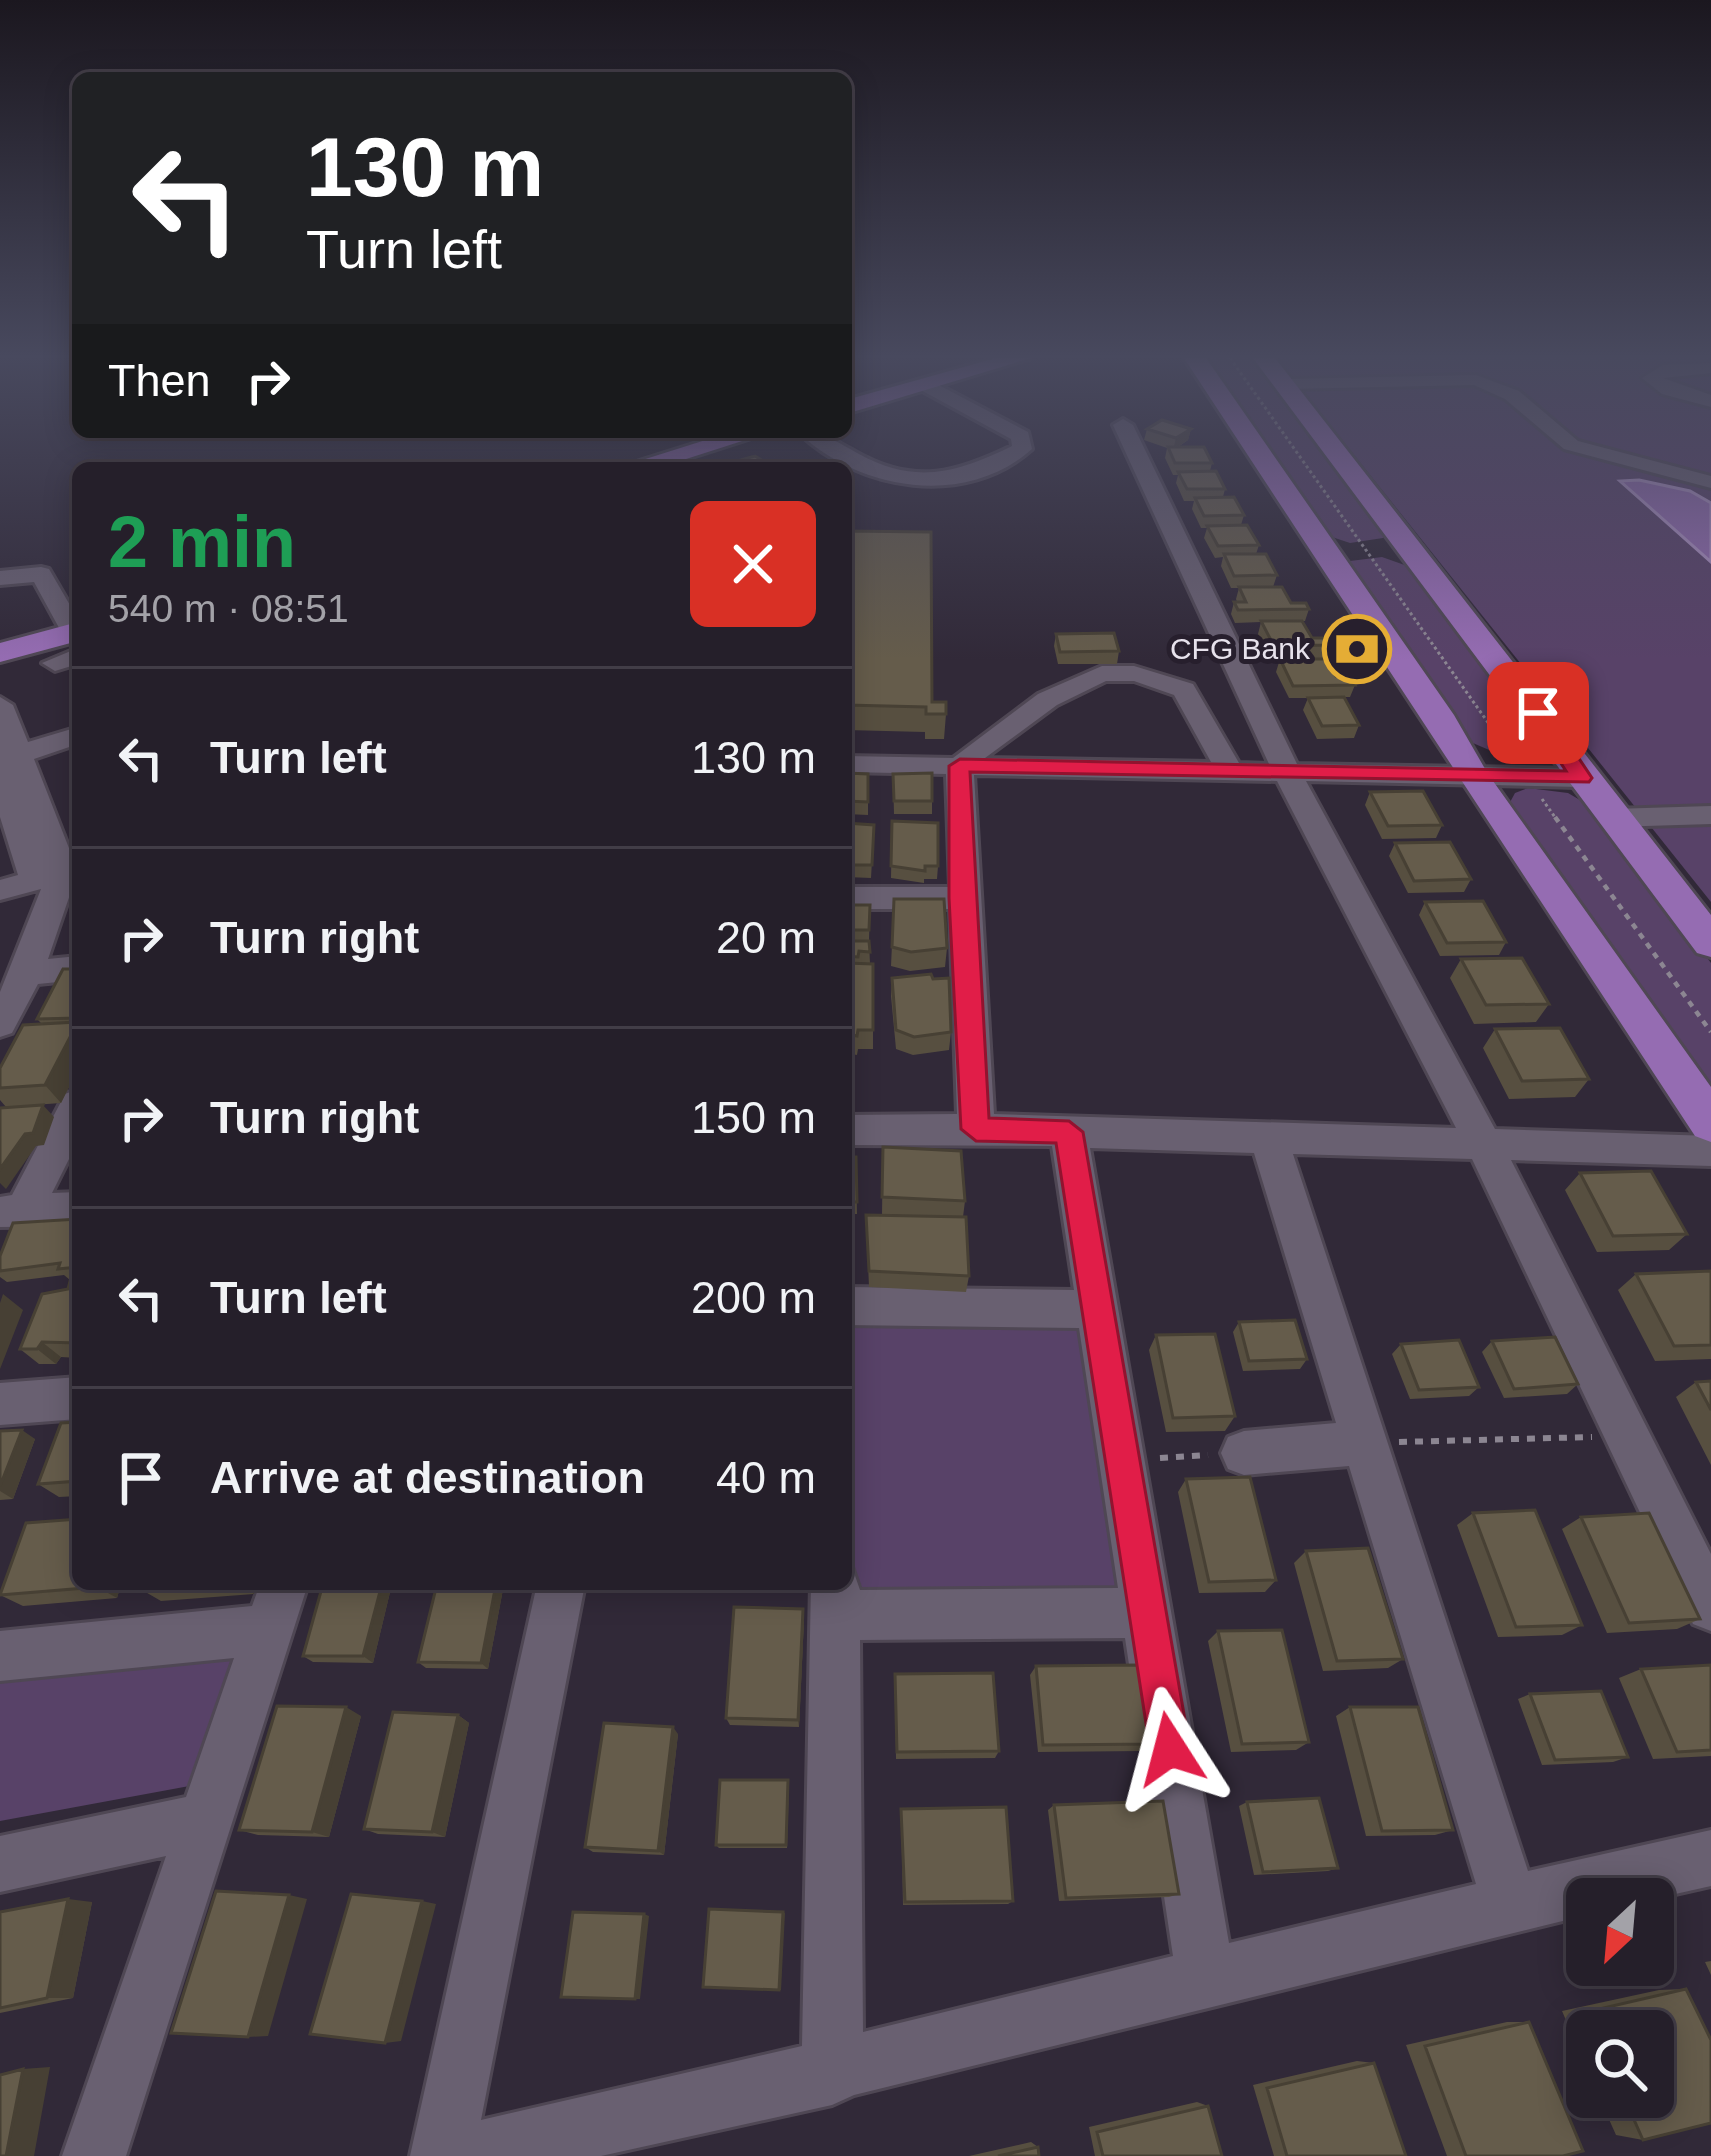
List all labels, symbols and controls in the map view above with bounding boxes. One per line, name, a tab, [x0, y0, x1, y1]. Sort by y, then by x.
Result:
icon: left	[108, 120, 264, 276]
text: 130 m	[306, 120, 544, 214]
text: Turn left	[306, 219, 502, 279]
icon: right	[235, 348, 301, 414]
text: Then	[108, 355, 211, 406]
button: close	[690, 501, 816, 627]
text: 2 min	[108, 502, 296, 582]
text: 540 m · 08:51	[108, 587, 349, 630]
bank icon: CFG Bank	[1322, 614, 1392, 684]
place label: CFG Bank	[1170, 632, 1311, 665]
pin	[1487, 662, 1589, 764]
icon: arrive	[1505, 680, 1571, 746]
icon: left	[108, 725, 174, 791]
text: Turn left	[210, 732, 387, 783]
text: 130 m	[691, 732, 816, 783]
icon: right	[108, 905, 174, 971]
text: Turn right	[210, 912, 419, 963]
text: 20 m	[716, 912, 816, 963]
icon: right	[108, 1085, 174, 1151]
text: Turn right	[210, 1092, 419, 1143]
text: 150 m	[691, 1092, 816, 1143]
icon: left	[108, 1265, 174, 1331]
text: Turn left	[210, 1272, 387, 1323]
text: 200 m	[691, 1272, 816, 1323]
icon: arrive	[108, 1445, 174, 1511]
text: Arrive at destination	[210, 1452, 645, 1503]
text: 40 m	[716, 1452, 816, 1503]
position arrow	[1107, 1686, 1233, 1812]
north arrow	[1566, 1878, 1674, 1986]
map controls	[1566, 1878, 1674, 2118]
button: search	[1566, 2010, 1674, 2118]

